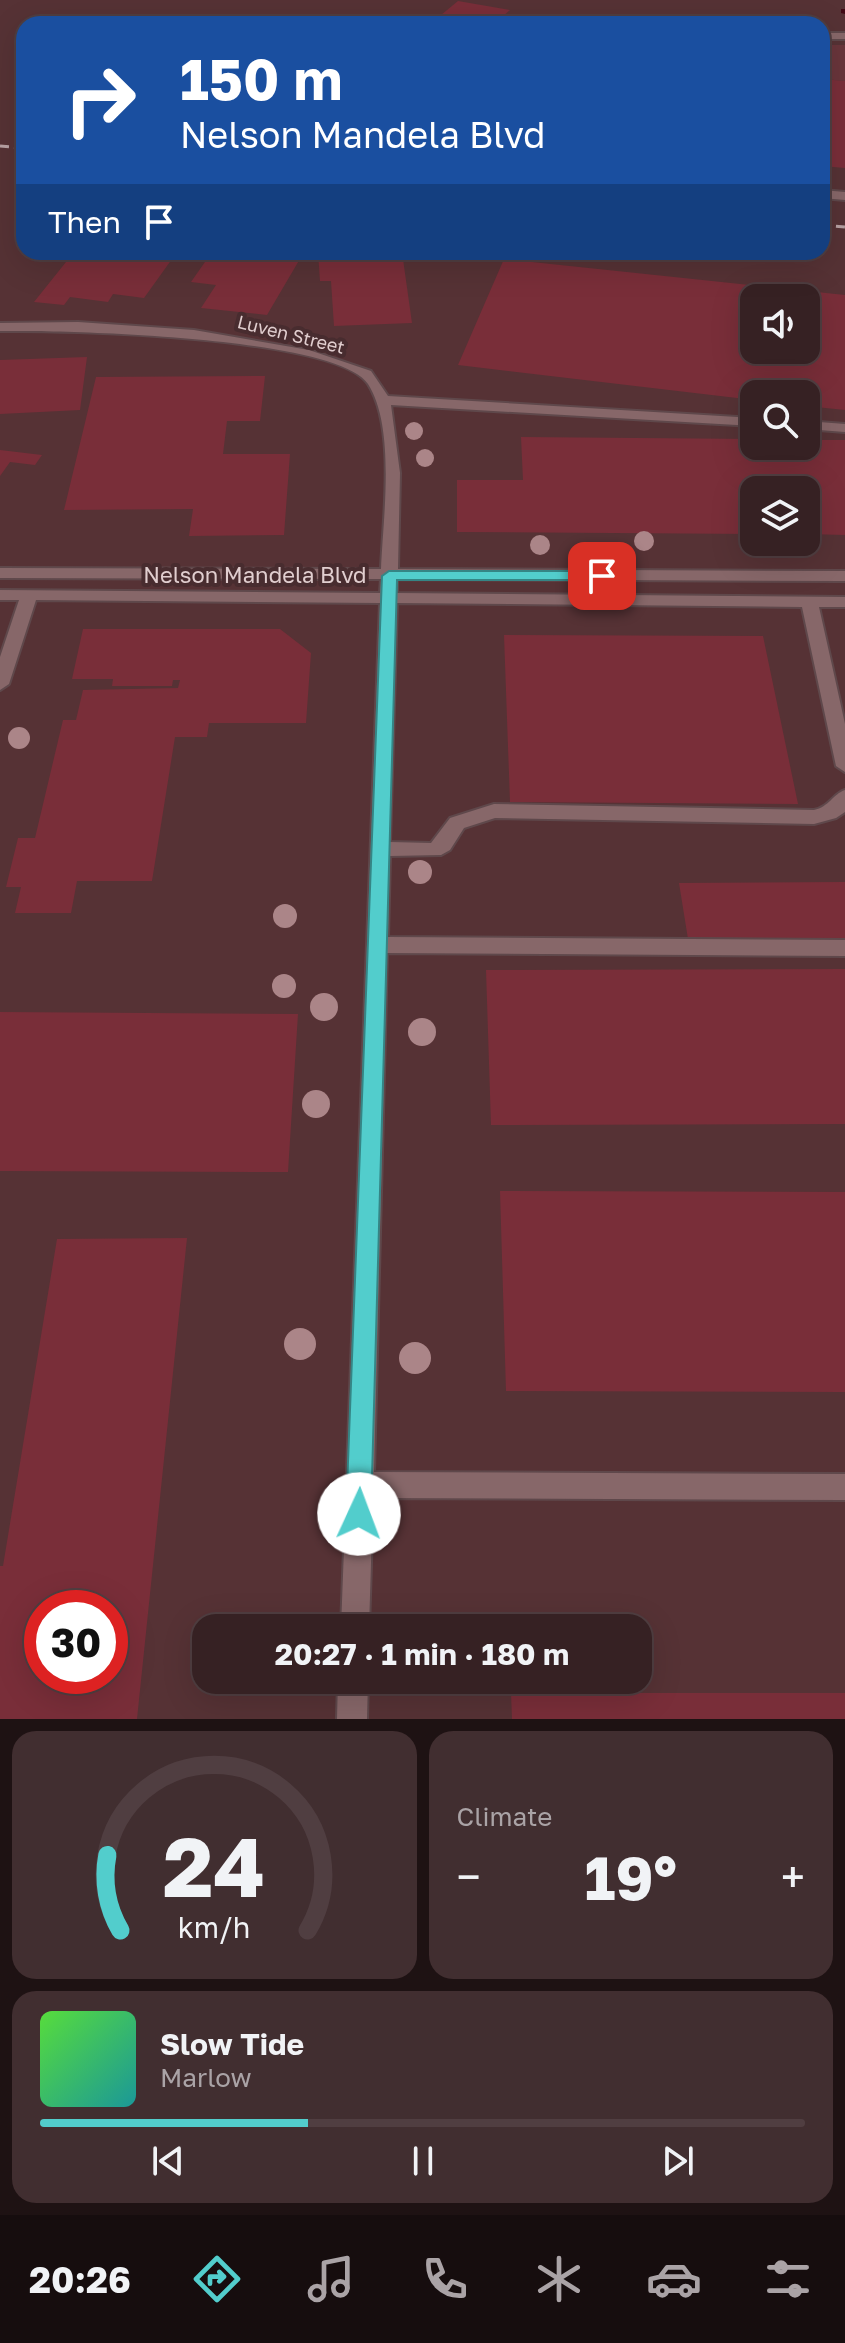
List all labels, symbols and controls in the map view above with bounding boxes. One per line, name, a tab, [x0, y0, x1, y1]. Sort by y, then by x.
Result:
text: 150 m	[180, 45, 342, 112]
icon: right	[48, 48, 152, 152]
text: Nelson Mandela Blvd	[180, 113, 545, 156]
icon: arrive	[137, 200, 181, 244]
text: Then	[48, 204, 121, 240]
map controls	[740, 284, 820, 556]
button: sound	[740, 284, 820, 364]
street label: Luven Street	[235, 310, 347, 358]
button: search	[740, 380, 820, 460]
button: layers	[740, 476, 820, 556]
pin	[568, 542, 636, 610]
icon: arrive	[580, 554, 624, 598]
street label: Nelson Mandela Blvd	[143, 561, 367, 588]
position arrow	[317, 1472, 401, 1556]
speed limit sign: 30	[24, 1590, 128, 1694]
text: 20:27 · 1 min · 180 m	[275, 1636, 569, 1672]
text: Climate	[457, 1801, 552, 1832]
text: 24	[163, 1815, 266, 1915]
text: 19°	[585, 1841, 677, 1913]
text: −	[457, 1850, 481, 1903]
text: +	[781, 1850, 805, 1903]
text: km/h	[178, 1910, 251, 1944]
text: Slow Tide	[160, 2026, 304, 2062]
text: Marlow	[160, 2062, 252, 2093]
icon: previous	[146, 2139, 190, 2183]
icon: pause	[401, 2139, 445, 2183]
icon: next	[656, 2139, 700, 2183]
icon: directions	[189, 2251, 245, 2307]
icon: music	[303, 2251, 359, 2307]
icon: phone	[417, 2251, 473, 2307]
icon: climate	[531, 2251, 587, 2307]
icon: car	[646, 2251, 702, 2307]
icon: filters	[760, 2251, 816, 2307]
text: 20:26	[29, 2258, 131, 2301]

